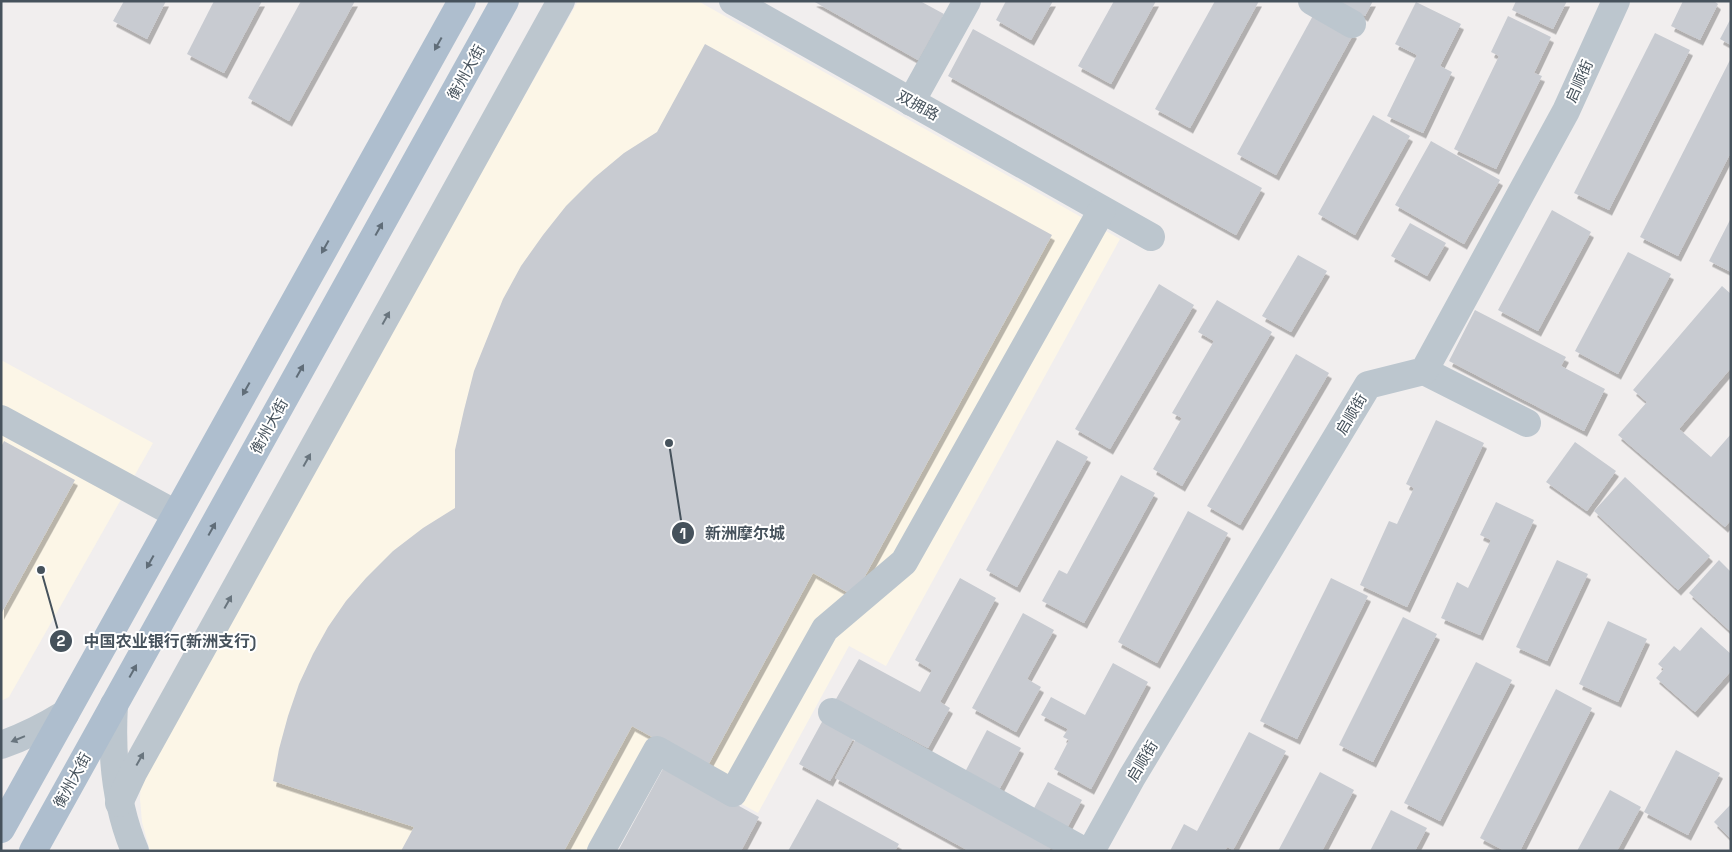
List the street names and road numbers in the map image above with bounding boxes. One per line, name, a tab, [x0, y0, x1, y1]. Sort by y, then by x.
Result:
street label: 衡州大街	[443, 41, 489, 103]
street label: 启顺街	[1561, 57, 1597, 105]
street label: 双拥路	[894, 86, 942, 124]
street label: 启顺街	[1331, 390, 1371, 438]
street label: 衡州大街	[246, 395, 292, 457]
street label: 启顺街	[1122, 737, 1162, 785]
street label: 衡州大街	[49, 749, 95, 811]

